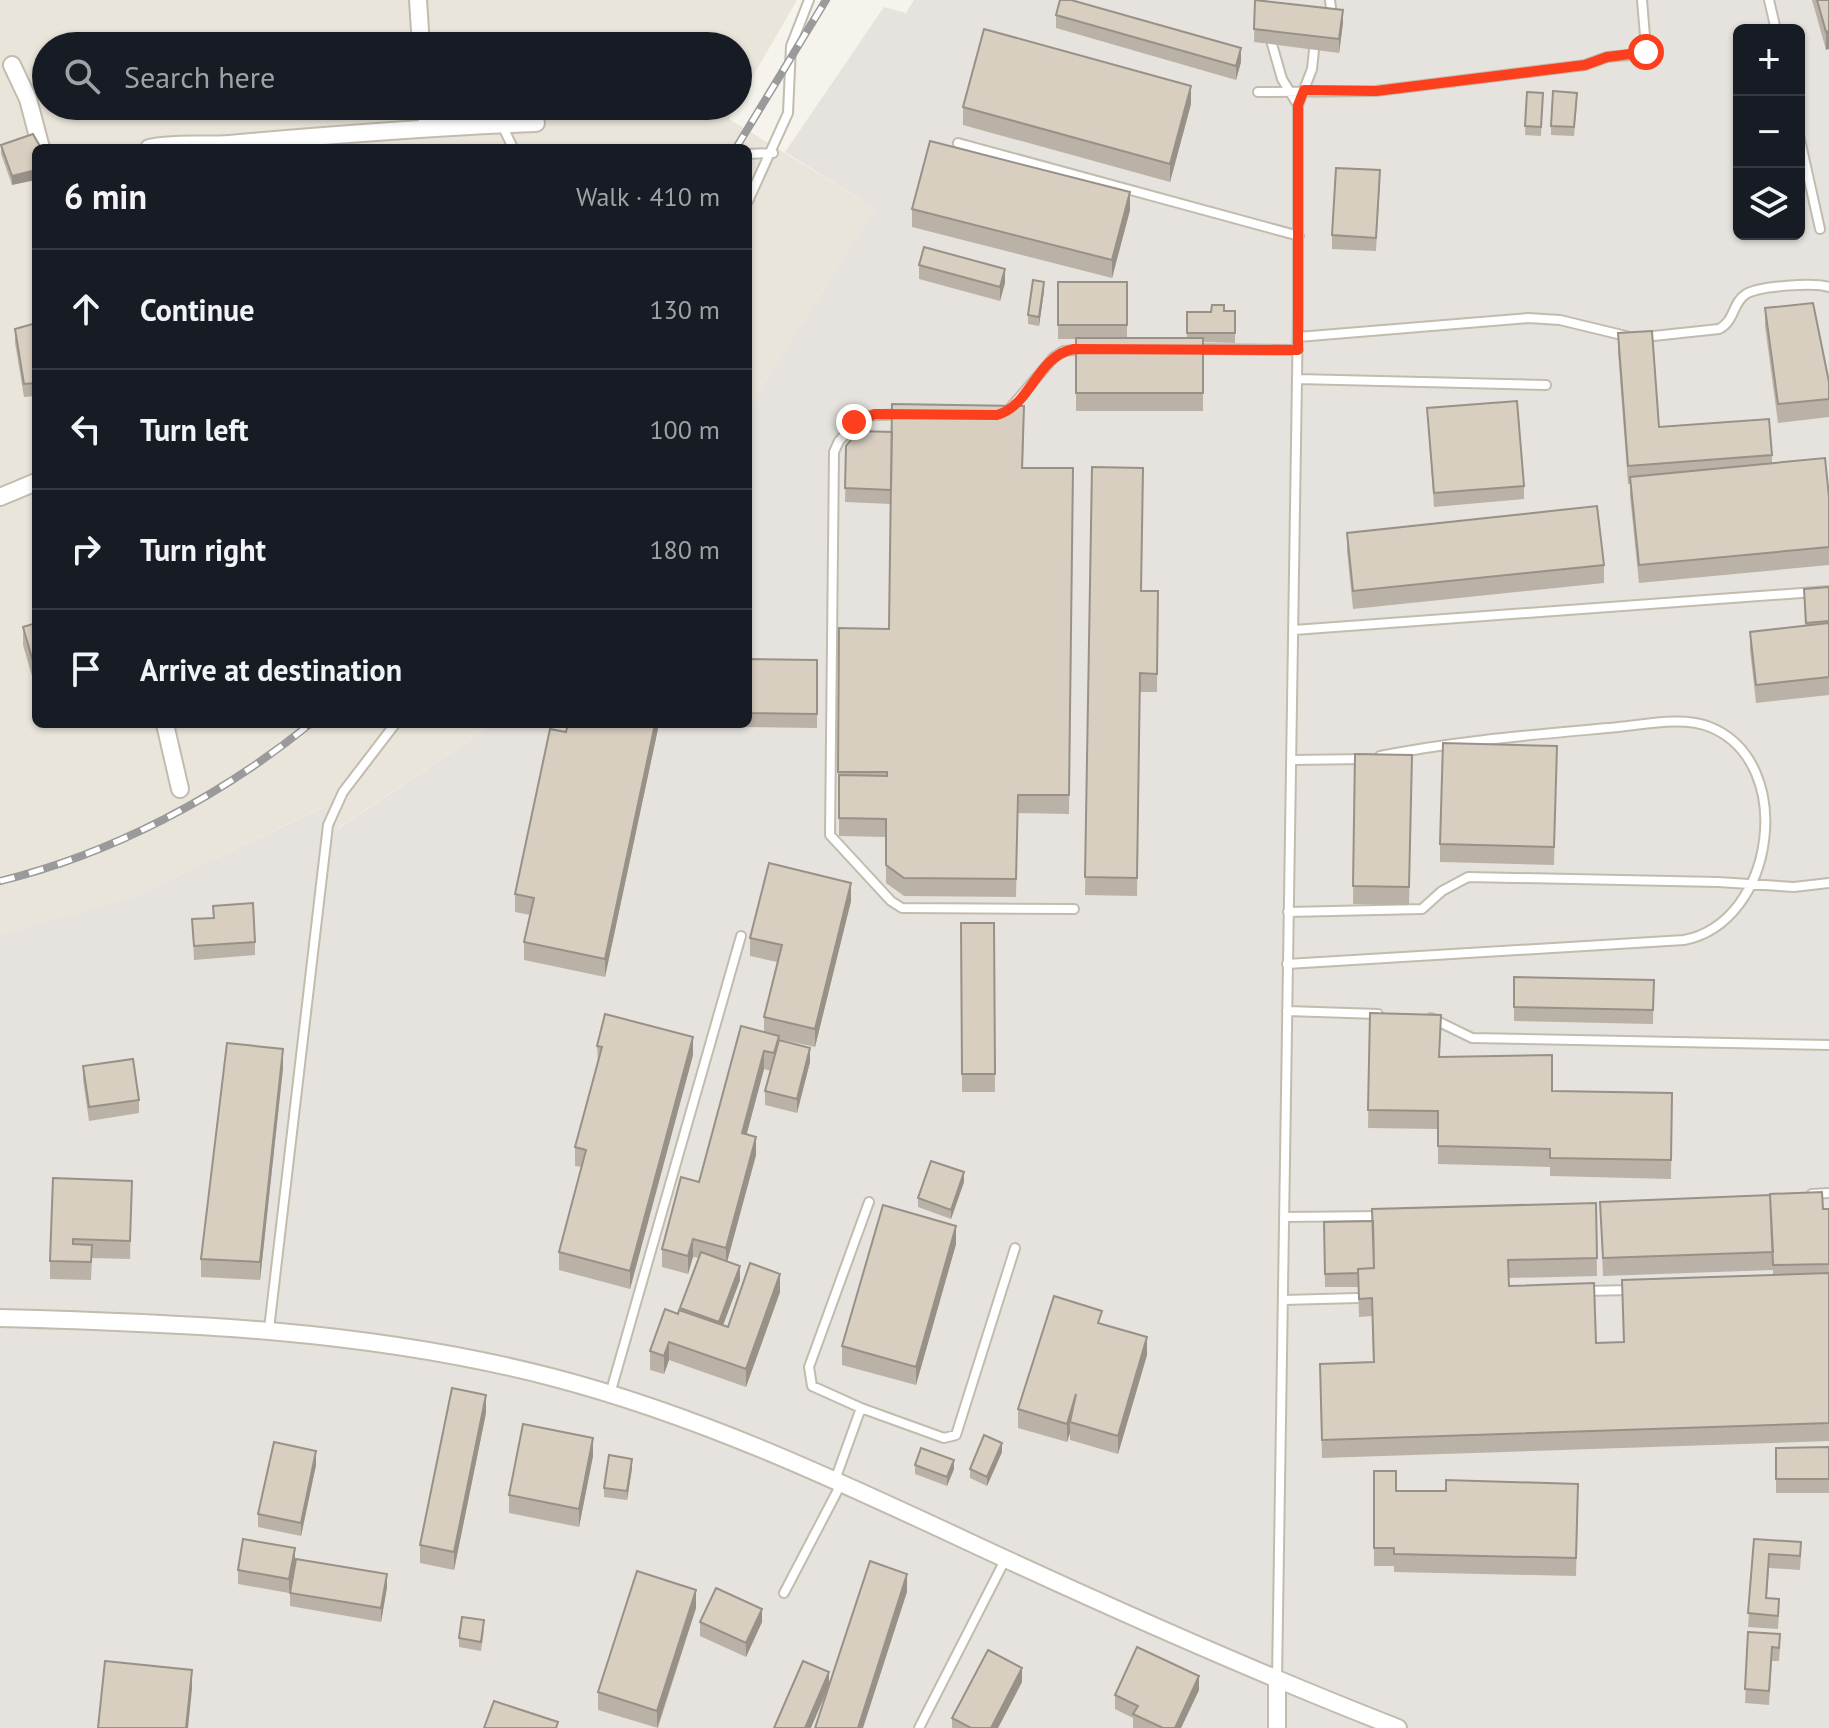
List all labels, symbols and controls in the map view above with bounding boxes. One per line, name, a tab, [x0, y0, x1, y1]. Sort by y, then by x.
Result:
map controls	[1733, 24, 1805, 240]
button: +	[1733, 24, 1805, 96]
search box	[32, 32, 752, 120]
route start	[1628, 34, 1664, 70]
icon: search	[60, 54, 104, 98]
text: Search here	[124, 57, 275, 96]
button: −	[1733, 96, 1805, 168]
button: layers	[1733, 168, 1805, 240]
text: 6 min	[64, 174, 147, 218]
text: Walk · 410 m	[576, 180, 720, 213]
icon: ahead	[64, 287, 108, 331]
text: Continue	[140, 290, 254, 329]
text: 130 m	[649, 293, 720, 326]
route end	[836, 404, 872, 440]
icon: left	[64, 407, 108, 451]
text: Turn left	[140, 410, 248, 449]
text: 100 m	[649, 413, 720, 446]
icon: right	[64, 527, 108, 571]
text: Turn right	[140, 530, 266, 569]
text: 180 m	[649, 533, 720, 566]
icon: arrive	[64, 647, 108, 691]
text: Arrive at destination	[140, 650, 402, 689]

